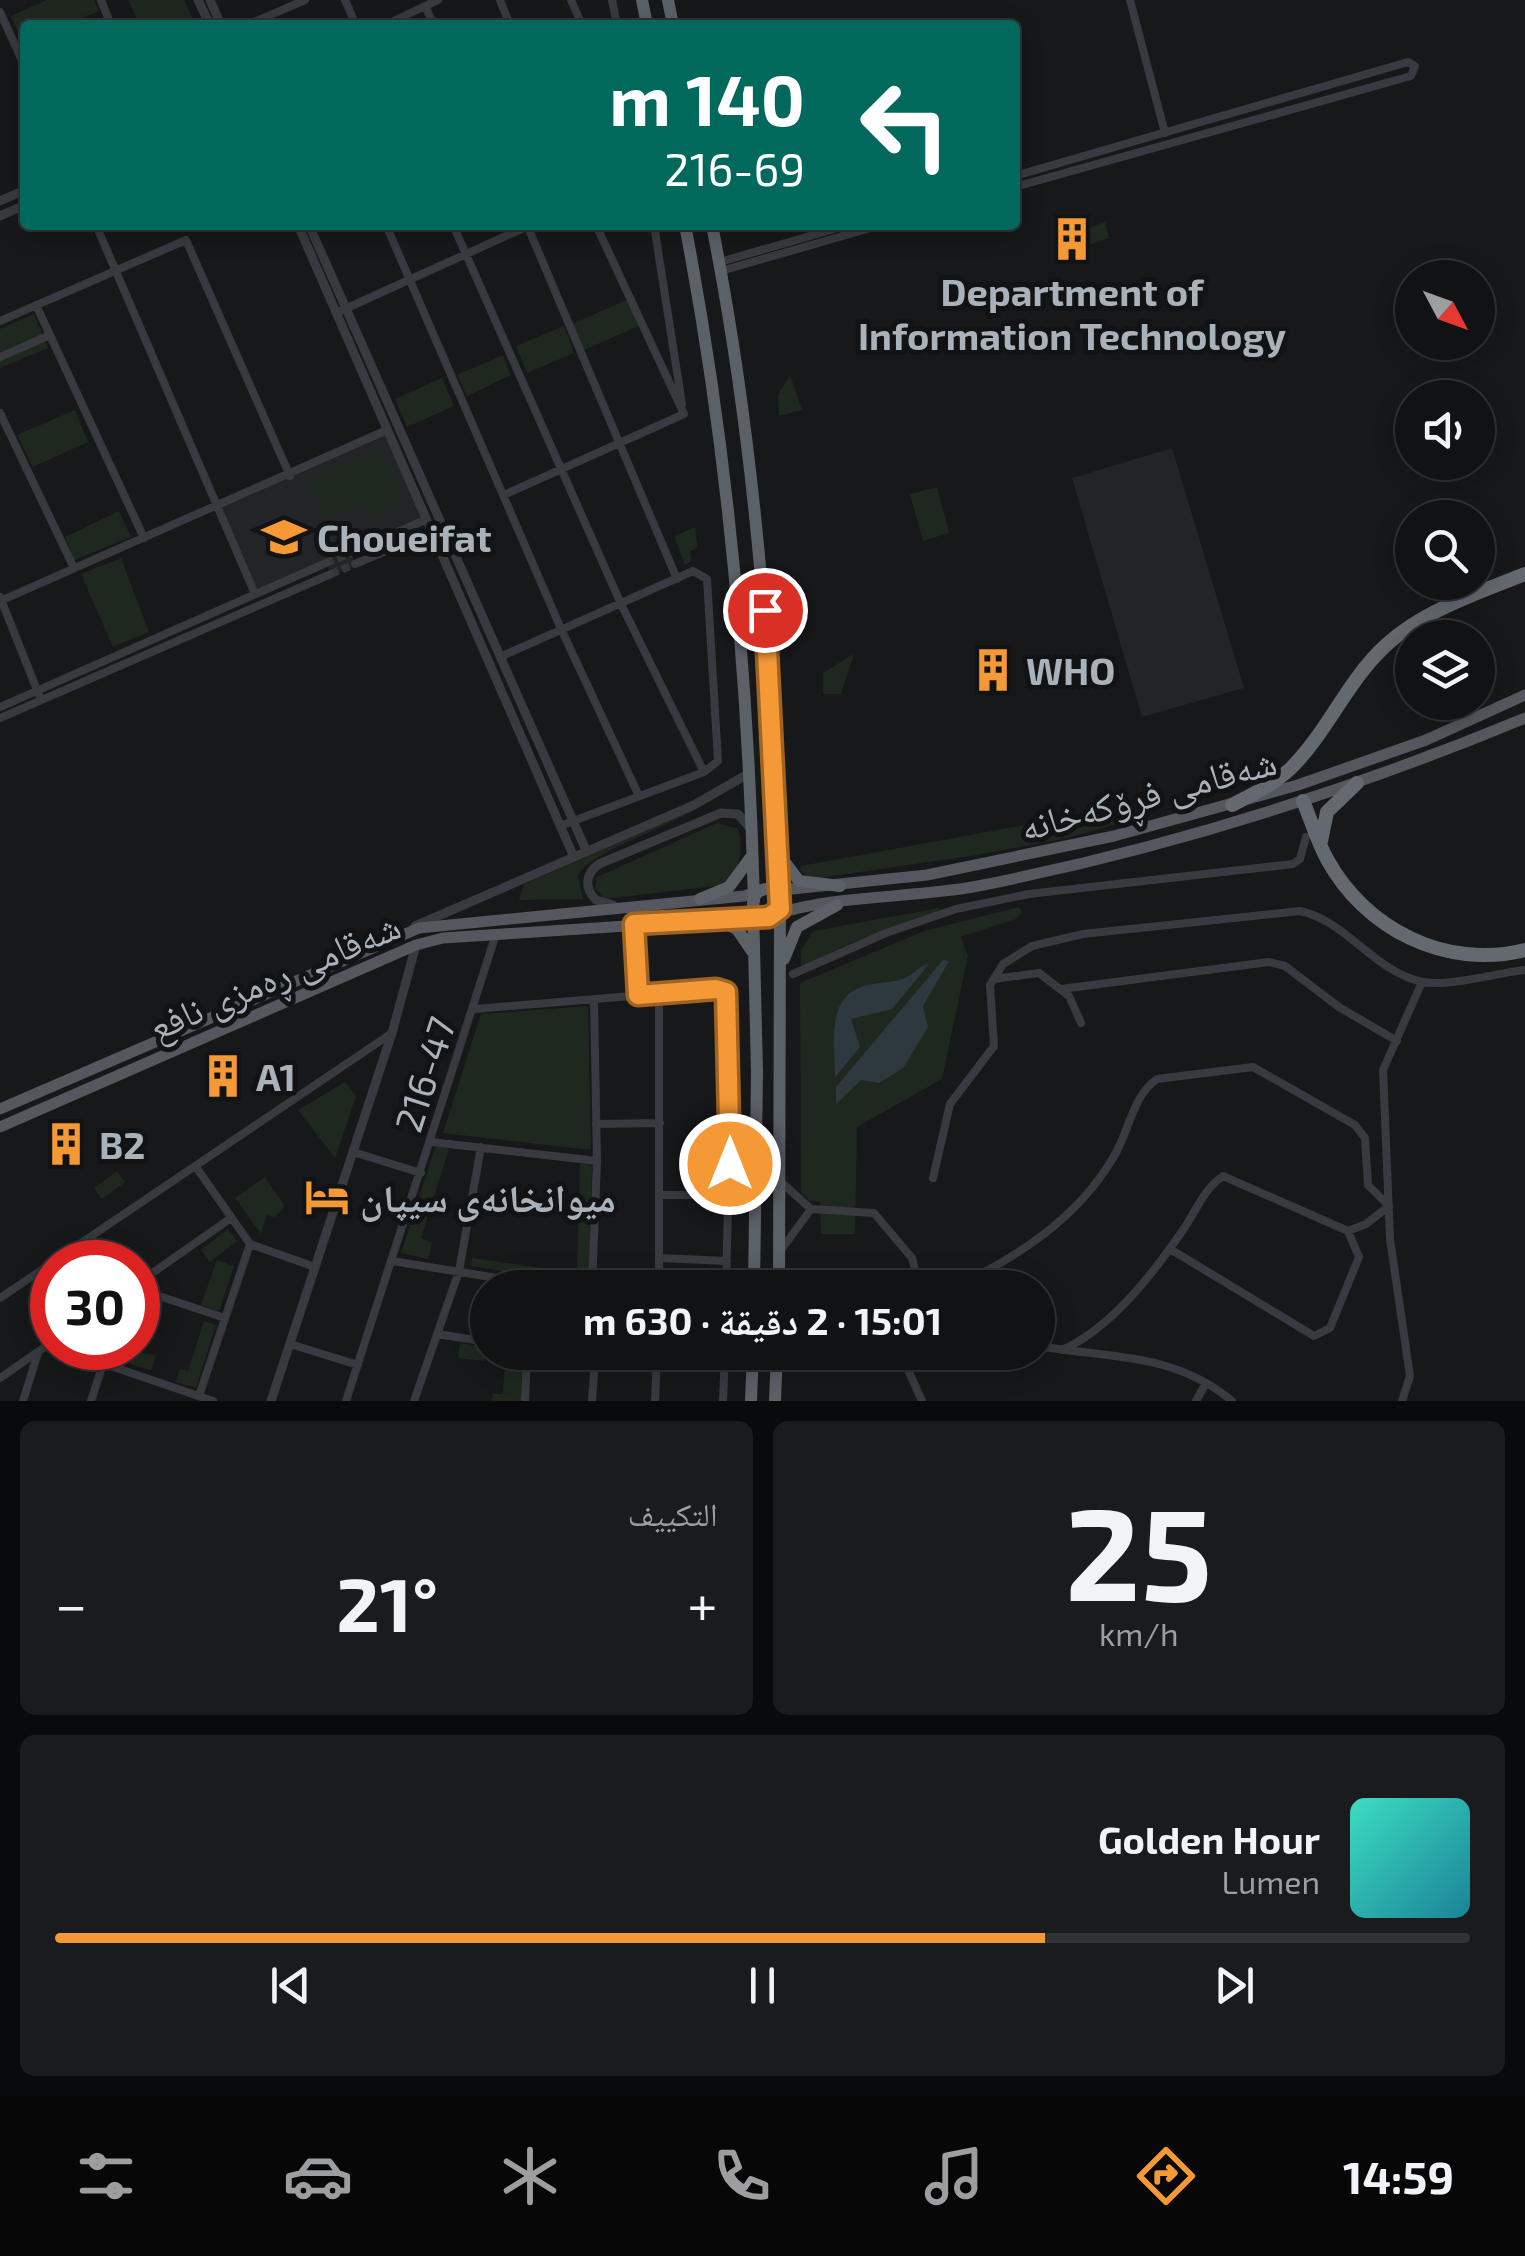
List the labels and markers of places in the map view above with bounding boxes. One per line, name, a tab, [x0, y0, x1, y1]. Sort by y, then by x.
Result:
building icon: Department of Information Technology	[1048, 215, 1096, 263]
place label: Department of Information Technology	[858, 268, 1286, 358]
school or university icon: Choueifat	[260, 513, 308, 561]
place label: Choueifat	[317, 514, 492, 560]
pin	[723, 568, 808, 653]
building icon: WHO	[969, 646, 1017, 694]
place label: WHO	[1026, 647, 1116, 693]
building icon: A1	[199, 1052, 247, 1100]
place label: A1	[256, 1053, 296, 1099]
building icon: B2	[42, 1120, 90, 1168]
place label: B2	[99, 1121, 145, 1167]
hotel icon: میوانخانەی سیپان	[303, 1173, 351, 1221]
place label: میوانخانەی سیپان	[360, 1174, 616, 1222]

